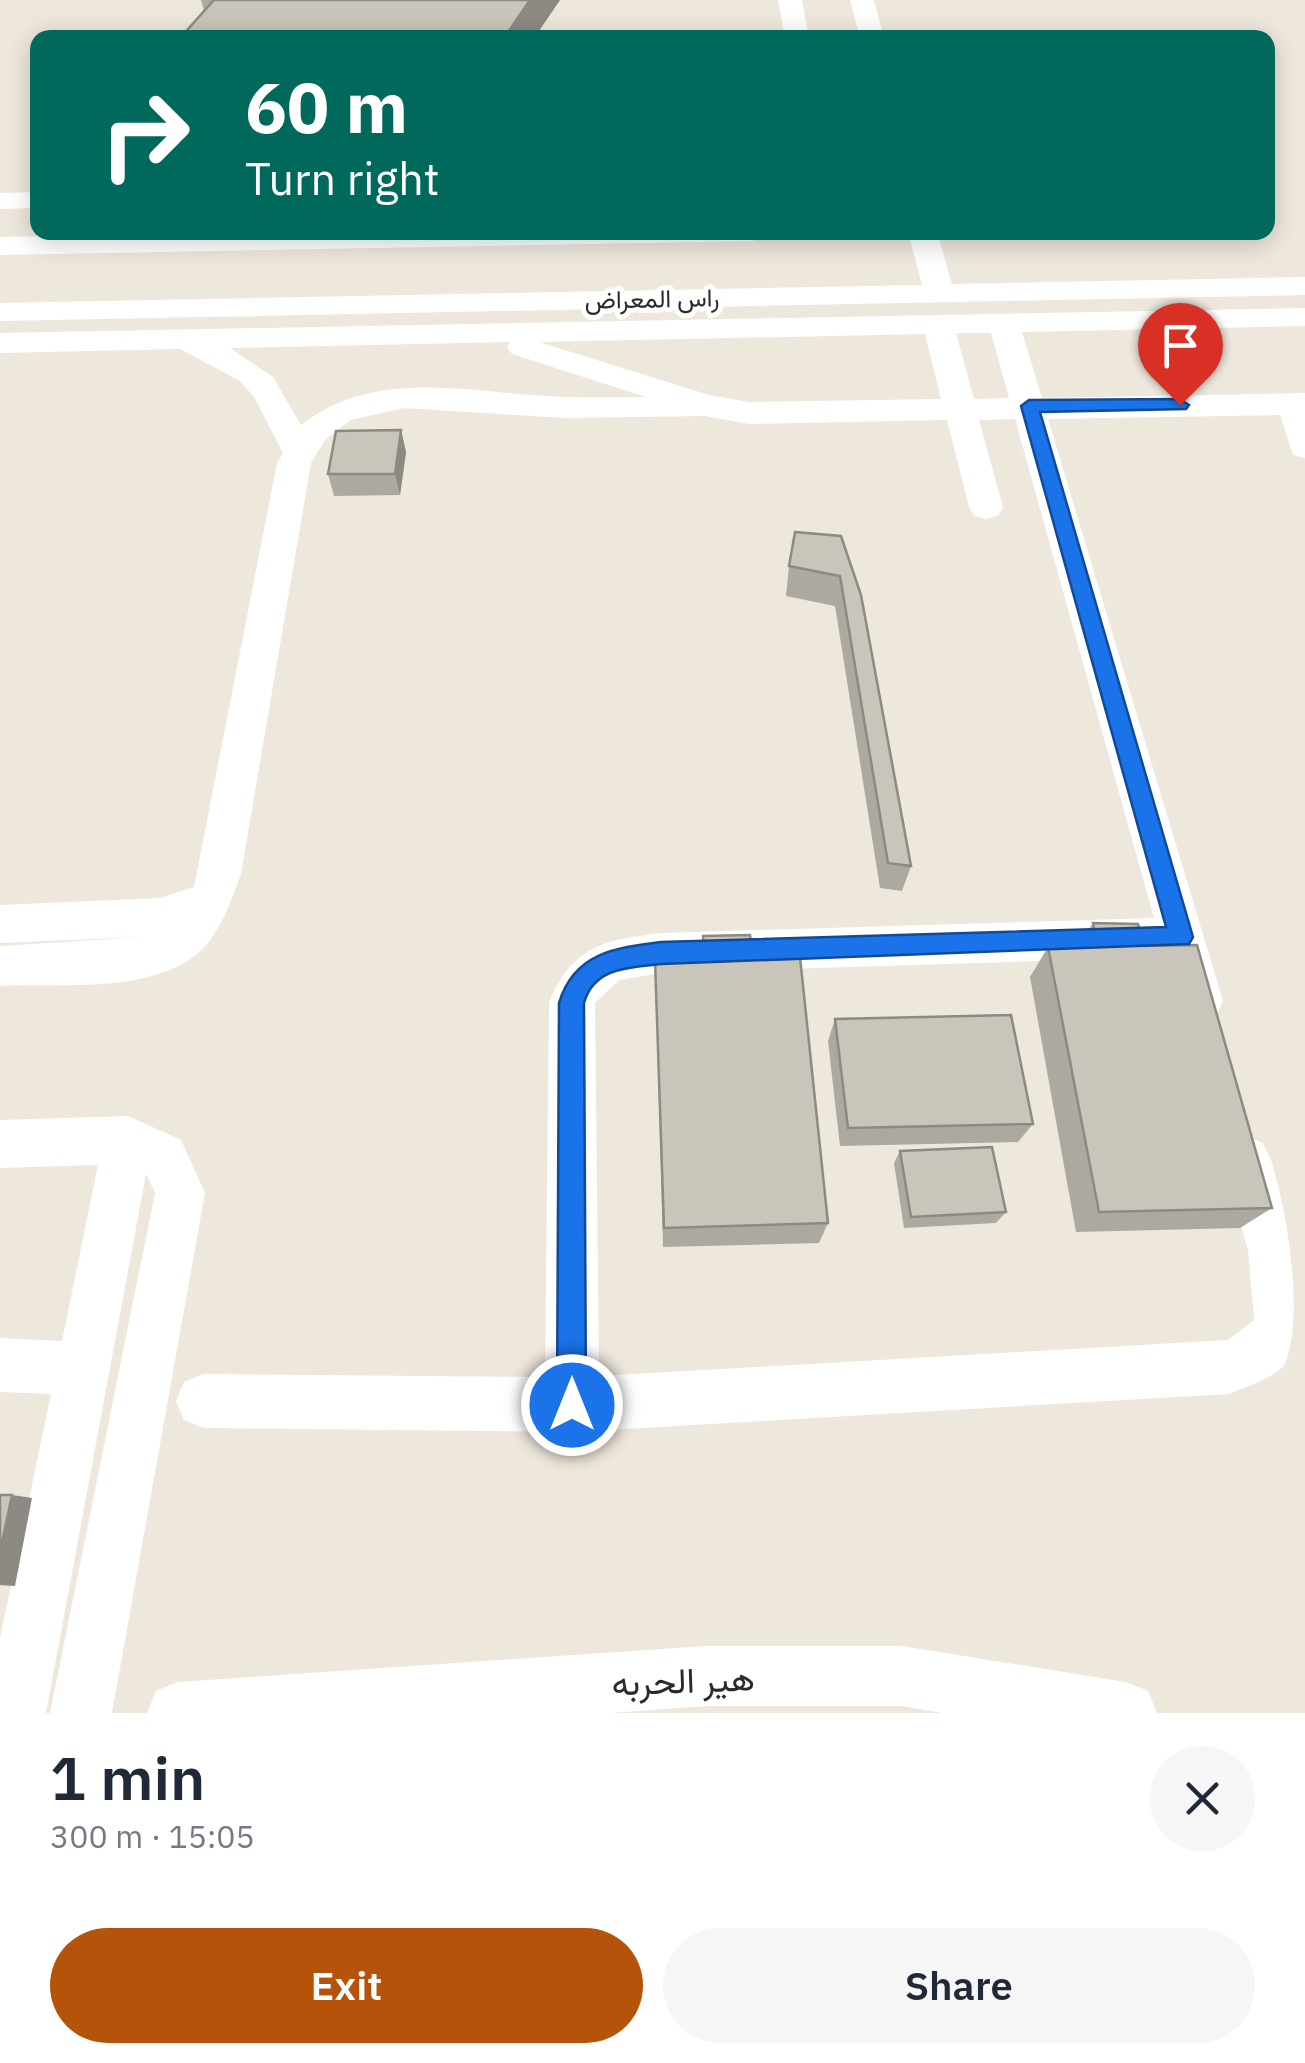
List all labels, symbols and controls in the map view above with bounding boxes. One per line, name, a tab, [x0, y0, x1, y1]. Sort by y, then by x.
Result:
text: 60 m	[245, 61, 408, 152]
icon: right	[80, 70, 210, 200]
text: Turn right	[245, 149, 440, 207]
street label: راس المعراض	[584, 280, 720, 316]
pin	[1138, 303, 1223, 406]
icon: arrive	[1153, 318, 1208, 373]
position arrow	[520, 1353, 624, 1457]
street label: هير الحربه	[611, 1655, 755, 1705]
text: 1 min	[50, 1738, 205, 1817]
button: close	[1150, 1746, 1255, 1851]
text: 300 m · 15:05	[50, 1815, 255, 1857]
button: Exit	[50, 1928, 643, 2043]
button: Share	[663, 1928, 1255, 2043]

